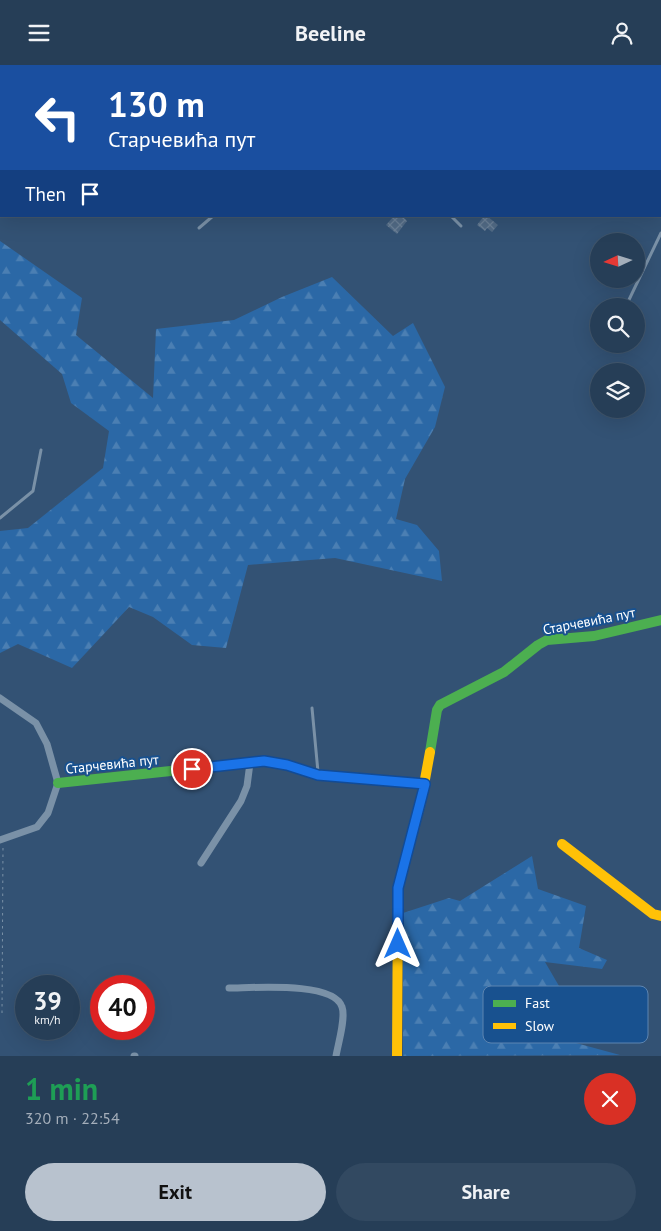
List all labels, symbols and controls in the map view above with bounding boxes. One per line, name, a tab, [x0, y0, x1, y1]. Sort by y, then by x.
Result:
icon: menu	[25, 19, 53, 47]
text: Beeline	[295, 19, 366, 47]
icon: person	[608, 19, 636, 47]
text: 130 m	[108, 81, 205, 127]
icon: left	[25, 85, 90, 150]
text: Старчевића пут	[108, 125, 255, 153]
icon: arrive	[76, 180, 104, 208]
text: Then	[25, 182, 66, 206]
north arrow	[590, 233, 645, 287]
map controls	[590, 233, 645, 418]
button: search	[590, 298, 645, 353]
button: layers	[590, 363, 645, 418]
street label: Старчевића пут	[541, 603, 637, 639]
pin	[171, 748, 213, 790]
street label: Старчевића пут	[64, 750, 160, 778]
icon: arrive	[178, 755, 206, 783]
position arrow	[371, 917, 423, 969]
speed limit sign: 40	[90, 975, 155, 1040]
text: 39	[33, 985, 62, 1017]
legend	[483, 986, 648, 1043]
text: Fast	[525, 994, 550, 1012]
text: km/h	[34, 1012, 61, 1027]
text: Slow	[525, 1017, 555, 1035]
text: 1 min	[25, 1069, 98, 1108]
button: close	[584, 1073, 636, 1125]
text: 320 m · 22:54	[25, 1108, 120, 1128]
button: Exit	[25, 1163, 326, 1221]
button: Share	[336, 1163, 636, 1221]

